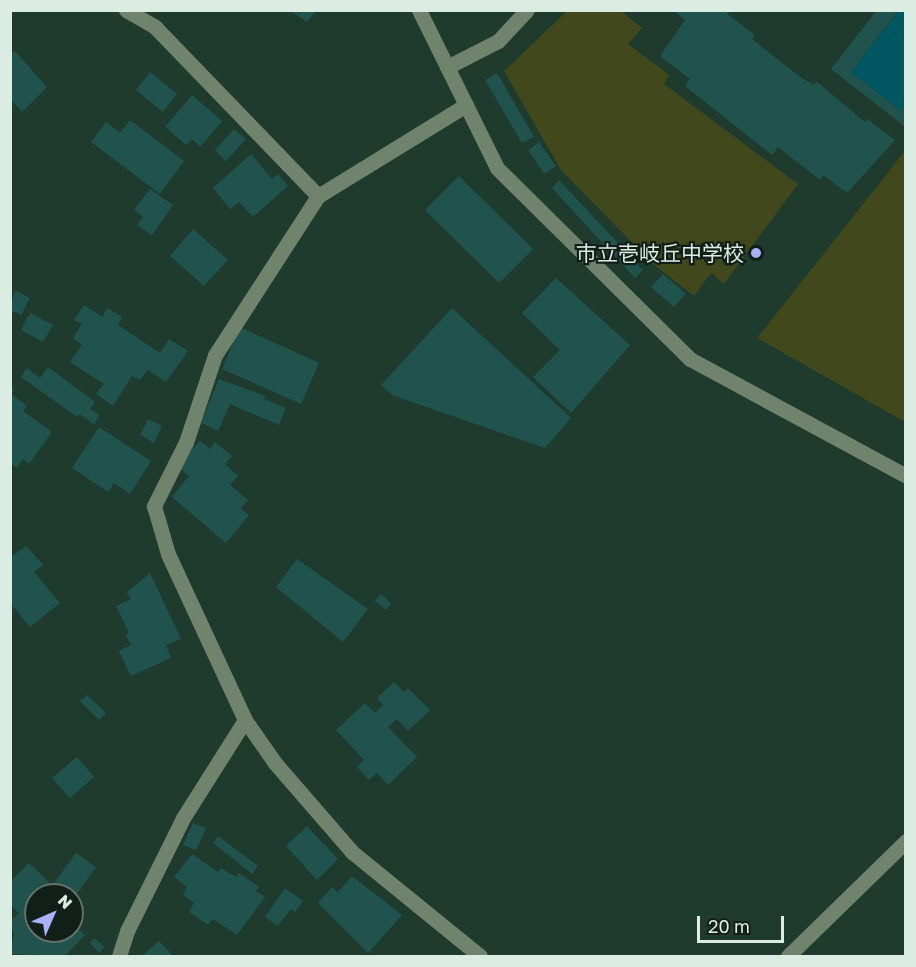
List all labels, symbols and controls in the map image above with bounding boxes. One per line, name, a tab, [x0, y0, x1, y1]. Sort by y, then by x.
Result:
place label: 市立壱岐丘中学校	[576, 240, 744, 266]
marker: 市立壱岐丘中学校	[749, 246, 763, 260]
north arrow	[24, 883, 84, 943]
text: N	[54, 890, 77, 913]
scale bar	[700, 904, 787, 942]
text: 20 m	[708, 915, 750, 937]

